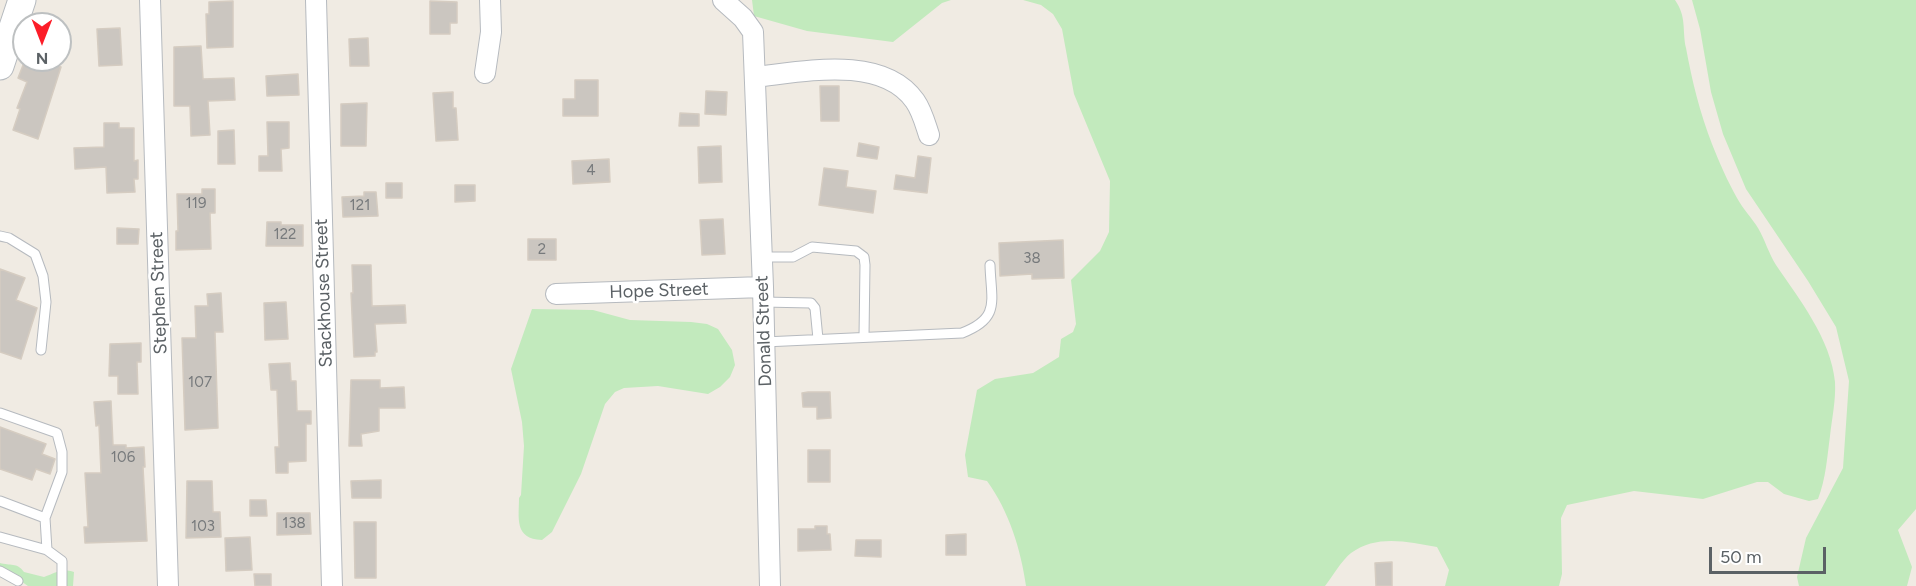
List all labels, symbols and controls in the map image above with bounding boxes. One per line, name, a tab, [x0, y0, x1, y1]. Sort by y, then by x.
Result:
north arrow	[12, 12, 72, 72]
text: N	[36, 49, 48, 68]
house number: 4	[586, 162, 596, 180]
house number: 119	[186, 195, 206, 213]
house number: 121	[350, 197, 370, 215]
street label: Stackhouse Street	[311, 218, 337, 368]
house number: 122	[274, 226, 296, 244]
street label: Stephen Street	[146, 231, 172, 355]
house number: 2	[538, 241, 546, 259]
house number: 38	[1023, 250, 1041, 268]
street label: Donald Street	[751, 275, 777, 387]
street label: Hope Street	[609, 278, 709, 304]
house number: 107	[188, 374, 212, 392]
house number: 106	[111, 449, 135, 467]
house number: 138	[282, 515, 306, 533]
house number: 103	[191, 518, 215, 536]
scale bar	[1712, 535, 1829, 573]
text: 50 m	[1720, 546, 1762, 568]

